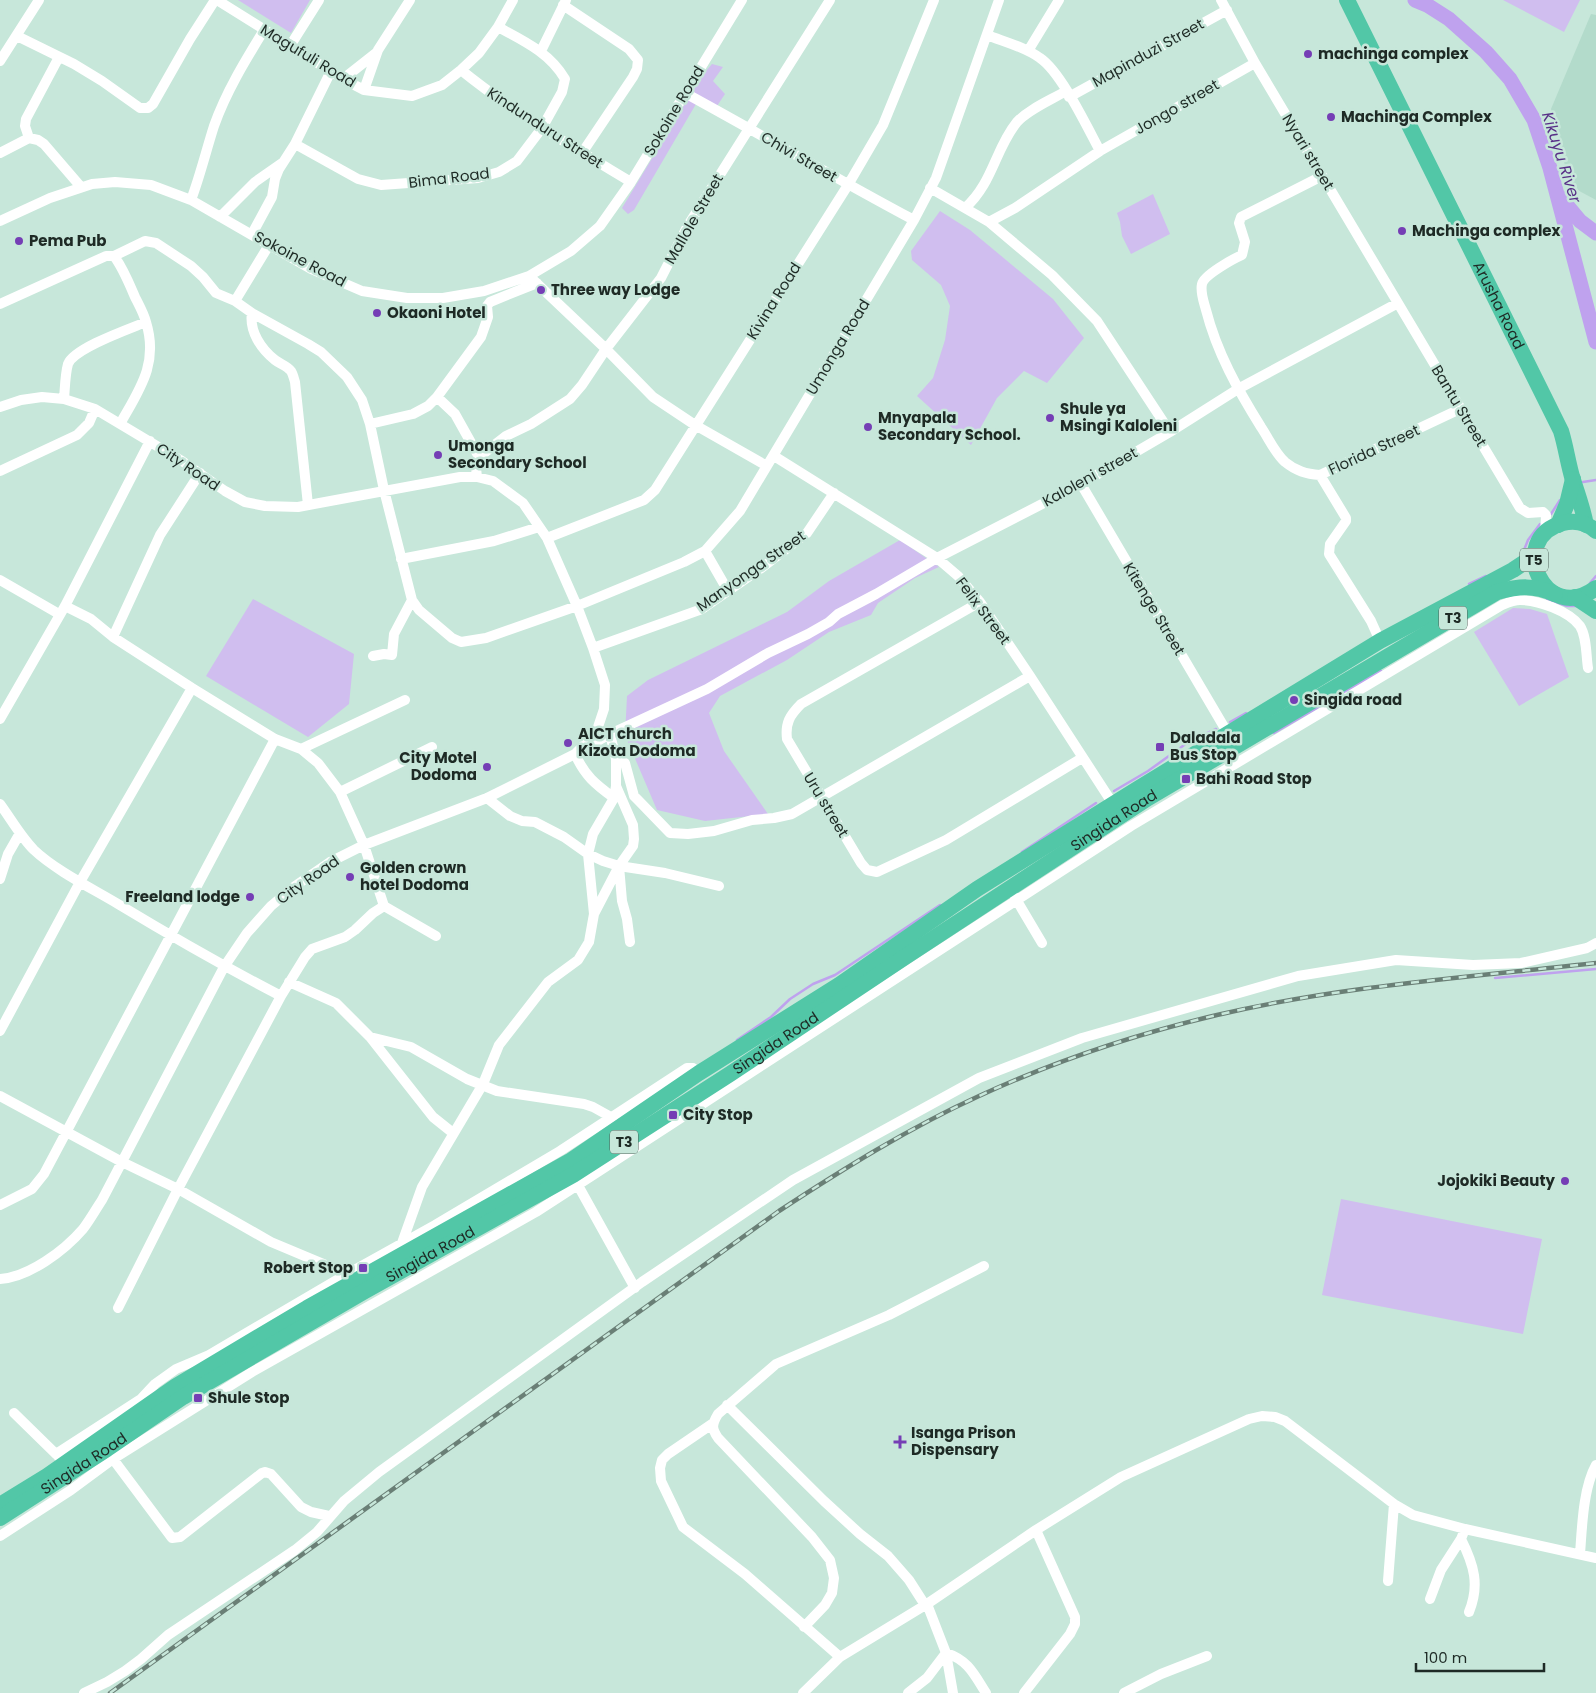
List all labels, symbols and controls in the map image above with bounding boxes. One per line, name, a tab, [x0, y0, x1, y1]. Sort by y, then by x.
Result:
street label: Mapinduzi Street	[1088, 13, 1207, 92]
street label: Magufuli Road	[257, 19, 360, 92]
place label: machinga complex	[1318, 43, 1469, 64]
marker: machinga complex	[1302, 48, 1314, 60]
street label: Sokoine Road	[638, 62, 709, 160]
street label: Jongo street	[1131, 74, 1223, 139]
street label: Kindunduru Street	[483, 82, 607, 173]
place label: Machinga Complex	[1341, 106, 1492, 127]
water label: Kikuyu River	[1536, 109, 1587, 207]
street label: Nyari street	[1277, 110, 1339, 194]
marker: Machinga Complex	[1325, 111, 1337, 123]
street label: Chivi Street	[757, 126, 841, 187]
street label: Bima Road	[407, 162, 491, 193]
street label: Mallole Street	[659, 170, 728, 268]
place label: Machinga complex	[1412, 220, 1561, 241]
marker: Machinga complex	[1396, 225, 1408, 237]
street label: Sokoine Road	[251, 226, 350, 292]
place label: Pema Pub	[29, 230, 107, 251]
marker: Pema Pub	[13, 235, 25, 247]
street label: Kivina Road	[741, 258, 806, 343]
street label: Arusha Road	[1468, 258, 1530, 353]
place label: Three way Lodge	[551, 279, 680, 300]
marker: Three way Lodge	[535, 284, 547, 296]
street label: Umonga Road	[801, 295, 874, 398]
place label: Okaoni Hotel	[387, 302, 486, 323]
marker: Okaoni Hotel	[371, 307, 383, 319]
street label: Bantu Street	[1427, 361, 1492, 451]
place label: Shule ya Msingi Kaloleni	[1060, 398, 1177, 436]
place label: Mnyapala Secondary School.	[878, 407, 1021, 445]
marker: Shule ya Msingi Kaloleni	[1044, 412, 1056, 424]
street label: Florida Street	[1325, 419, 1423, 480]
marker: Mnyapala Secondary School.	[862, 421, 874, 433]
place label: Umonga Secondary School	[448, 435, 587, 473]
street label: City Road	[152, 438, 224, 495]
street label: Kaloleni street	[1038, 442, 1141, 511]
marker: Umonga Secondary School	[432, 449, 444, 461]
street label: Manyonga Street	[692, 525, 809, 616]
road number: T5	[1520, 548, 1548, 572]
street label: Kitenge Street	[1119, 559, 1190, 659]
street label: Felix Street	[951, 573, 1016, 649]
road number: T3	[1439, 606, 1467, 630]
place label: Singida road	[1304, 689, 1402, 710]
marker: Singida road	[1288, 694, 1300, 706]
place label: AICT church Kizota Dodoma	[578, 723, 696, 761]
place label: Daladala Bus Stop	[1170, 727, 1241, 765]
marker: AICT church Kizota Dodoma	[562, 737, 574, 749]
marker: Daladala Bus Stop	[1154, 741, 1166, 753]
place label: City Motel Dodoma	[399, 747, 477, 785]
marker: City Motel Dodoma	[481, 761, 493, 773]
street label: Uru street	[799, 768, 854, 841]
place label: Bahi Road Stop	[1196, 768, 1312, 789]
marker: Bahi Road Stop	[1180, 773, 1192, 785]
street label: Singida Road	[1066, 784, 1161, 856]
street label: City Road	[272, 850, 343, 909]
place label: Golden crown hotel Dodoma	[360, 857, 469, 895]
marker: Golden crown hotel Dodoma	[344, 871, 356, 883]
place label: Freeland lodge	[125, 886, 240, 907]
marker: Freeland lodge	[244, 891, 256, 903]
street label: Singida Road	[728, 1007, 823, 1079]
place label: City Stop	[683, 1104, 753, 1125]
marker: City Stop	[667, 1109, 679, 1121]
road number: T3	[610, 1130, 638, 1154]
place label: Jojokiki Beauty	[1437, 1170, 1556, 1191]
marker: Jojokiki Beauty	[1559, 1175, 1571, 1187]
street label: Singida Road	[382, 1221, 479, 1287]
place label: Robert Stop	[263, 1257, 353, 1278]
marker: Robert Stop	[357, 1262, 369, 1274]
place label: Shule Stop	[208, 1387, 289, 1408]
marker: Shule Stop	[192, 1392, 204, 1404]
place label: Isanga Prison Dispensary	[911, 1422, 1016, 1460]
street label: Singida Road	[36, 1427, 131, 1499]
marker: Isanga Prison Dispensary	[893, 1435, 907, 1449]
scale bar	[1416, 1640, 1544, 1672]
text: 100 m	[1424, 1647, 1467, 1668]

